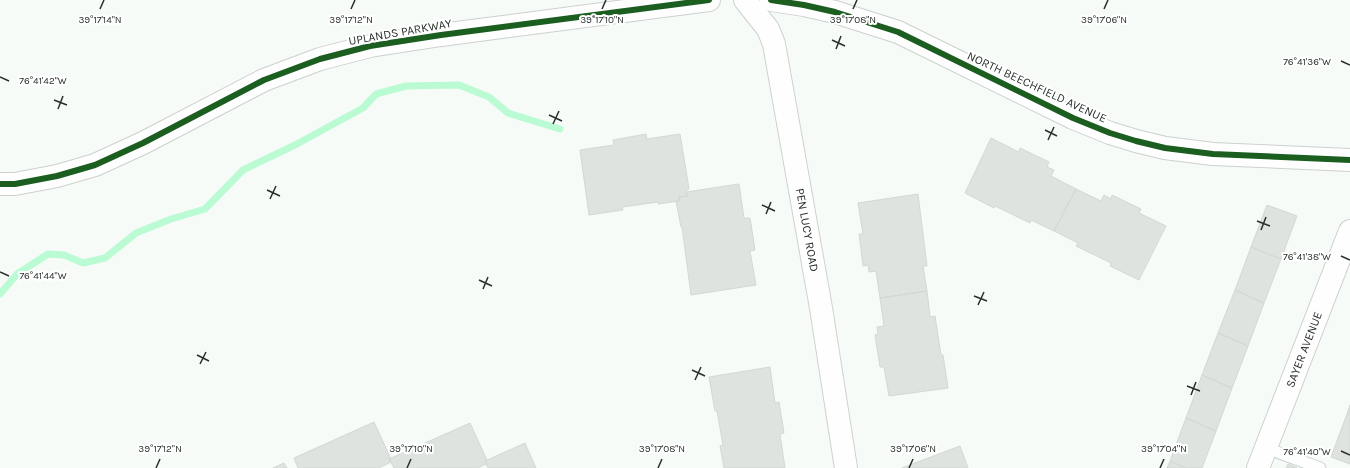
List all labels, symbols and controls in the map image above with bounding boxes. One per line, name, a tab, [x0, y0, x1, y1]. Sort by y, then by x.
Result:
text: 39°17'14"N	[78, 14, 122, 26]
text: 39°17'12"N	[329, 14, 373, 26]
text: 39°17'10"N	[580, 14, 624, 26]
text: 39°17'08"N	[830, 14, 876, 26]
text: 39°17'06"N	[1081, 14, 1127, 26]
street label: UPLANDS PARKWAY	[347, 16, 453, 48]
street label: NORTH BEECHFIELD AVENUE	[965, 49, 1109, 125]
text: 76°41'36"W	[1283, 56, 1331, 68]
text: 76°41'42"W	[19, 75, 67, 87]
street label: PEN LUCY ROAD	[793, 187, 821, 273]
text: 76°41'38"W	[1283, 251, 1331, 263]
text: 76°41'44"W	[19, 270, 67, 282]
street label: SAYER AVENUE	[1283, 310, 1325, 390]
text: 39°17'12"N	[138, 443, 182, 455]
text: 39°17'10"N	[389, 443, 433, 455]
text: 39°17'08"N	[639, 443, 685, 455]
text: 39°17'06"N	[890, 443, 936, 455]
text: 39°17'04"N	[1141, 443, 1187, 455]
text: 76°41'40"W	[1283, 446, 1331, 458]

